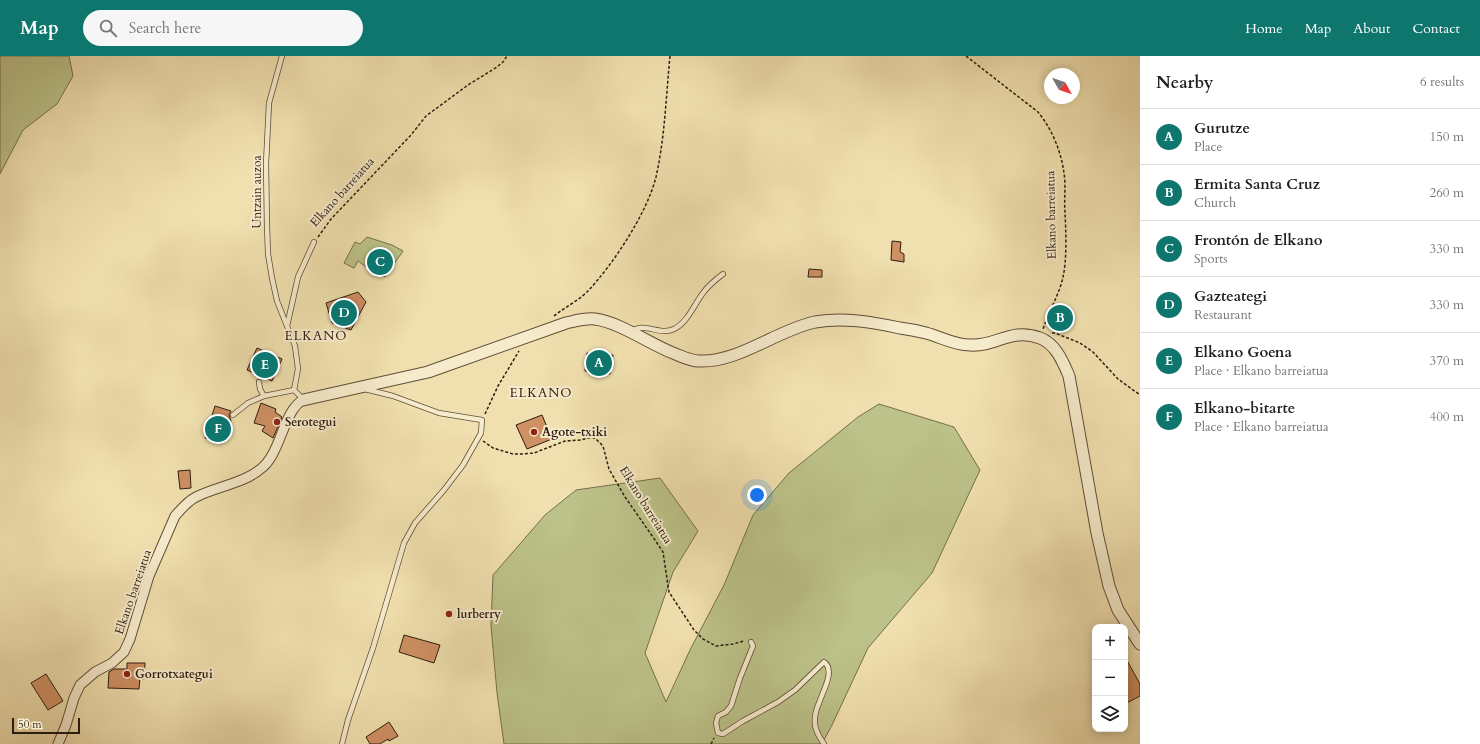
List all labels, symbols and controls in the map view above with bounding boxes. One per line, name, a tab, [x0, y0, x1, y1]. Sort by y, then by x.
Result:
search box	[83, 10, 363, 46]
text: Map	[20, 15, 59, 41]
icon: search	[97, 17, 119, 39]
text: Search here	[129, 18, 201, 38]
text: Home	[1245, 19, 1283, 38]
text: Map	[1305, 19, 1331, 38]
text: About	[1353, 19, 1390, 38]
text: Contact	[1412, 19, 1460, 38]
north arrow	[1044, 68, 1080, 104]
text: Nearby	[1156, 71, 1213, 94]
text: 6 results	[1420, 73, 1464, 91]
text: Gurutze	[1194, 118, 1250, 138]
text: A	[1164, 128, 1174, 146]
text: 150 m	[1430, 128, 1464, 146]
text: Place	[1194, 138, 1222, 156]
street label: Elkano barreiatua	[306, 153, 378, 230]
street label: Untzain auzoa	[249, 155, 265, 229]
street label: Elkano barreiatua	[1042, 170, 1060, 259]
text: Ermita Santa Cruz	[1194, 174, 1320, 194]
text: B	[1164, 184, 1174, 202]
text: 260 m	[1430, 184, 1464, 202]
text: Church	[1194, 194, 1236, 212]
text: Frontón de Elkano	[1194, 230, 1323, 250]
text: C	[1164, 240, 1174, 258]
text: 330 m	[1430, 240, 1464, 258]
pin: C	[367, 247, 393, 277]
text: Sports	[1194, 250, 1228, 268]
text: Gazteategi	[1194, 286, 1267, 306]
text: D	[1163, 296, 1175, 314]
text: 330 m	[1430, 296, 1464, 314]
pin: D	[331, 298, 357, 328]
pin: B	[1047, 303, 1073, 333]
text: Restaurant	[1194, 306, 1252, 324]
district label: ELKANO	[284, 327, 348, 345]
text: Elkano Goena	[1194, 342, 1292, 362]
pin: A	[586, 348, 612, 378]
pin: E	[252, 350, 278, 380]
text: E	[1165, 352, 1173, 370]
text: 370 m	[1430, 352, 1464, 370]
text: Place · Elkano barreiatua	[1194, 362, 1329, 380]
district label: ELKANO	[509, 384, 573, 402]
text: Elkano-bitarte	[1194, 398, 1295, 418]
text: F	[1165, 408, 1173, 426]
text: 400 m	[1430, 408, 1464, 426]
pin: F	[205, 414, 231, 444]
place label: Serotegui	[285, 414, 337, 430]
marker: Serotegui	[272, 417, 282, 427]
text: Place · Elkano barreiatua	[1194, 418, 1329, 436]
place label: Agote-txiki	[542, 424, 607, 440]
marker: Agote-txiki	[529, 427, 539, 437]
street label: Elkano barreiatua	[616, 463, 677, 547]
your location	[747, 485, 767, 505]
street label: Elkano barreiatua	[111, 547, 155, 636]
place label: lurberry	[457, 606, 501, 622]
marker: lurberry	[444, 609, 454, 619]
map controls	[1092, 624, 1128, 732]
button: +	[1092, 624, 1128, 660]
button: −	[1092, 660, 1128, 696]
place label: Gorrotxategui	[135, 666, 213, 682]
marker: Gorrotxategui	[122, 669, 132, 679]
button: layers	[1092, 696, 1128, 732]
scale bar	[12, 716, 80, 735]
text: 50 m	[18, 717, 42, 732]

